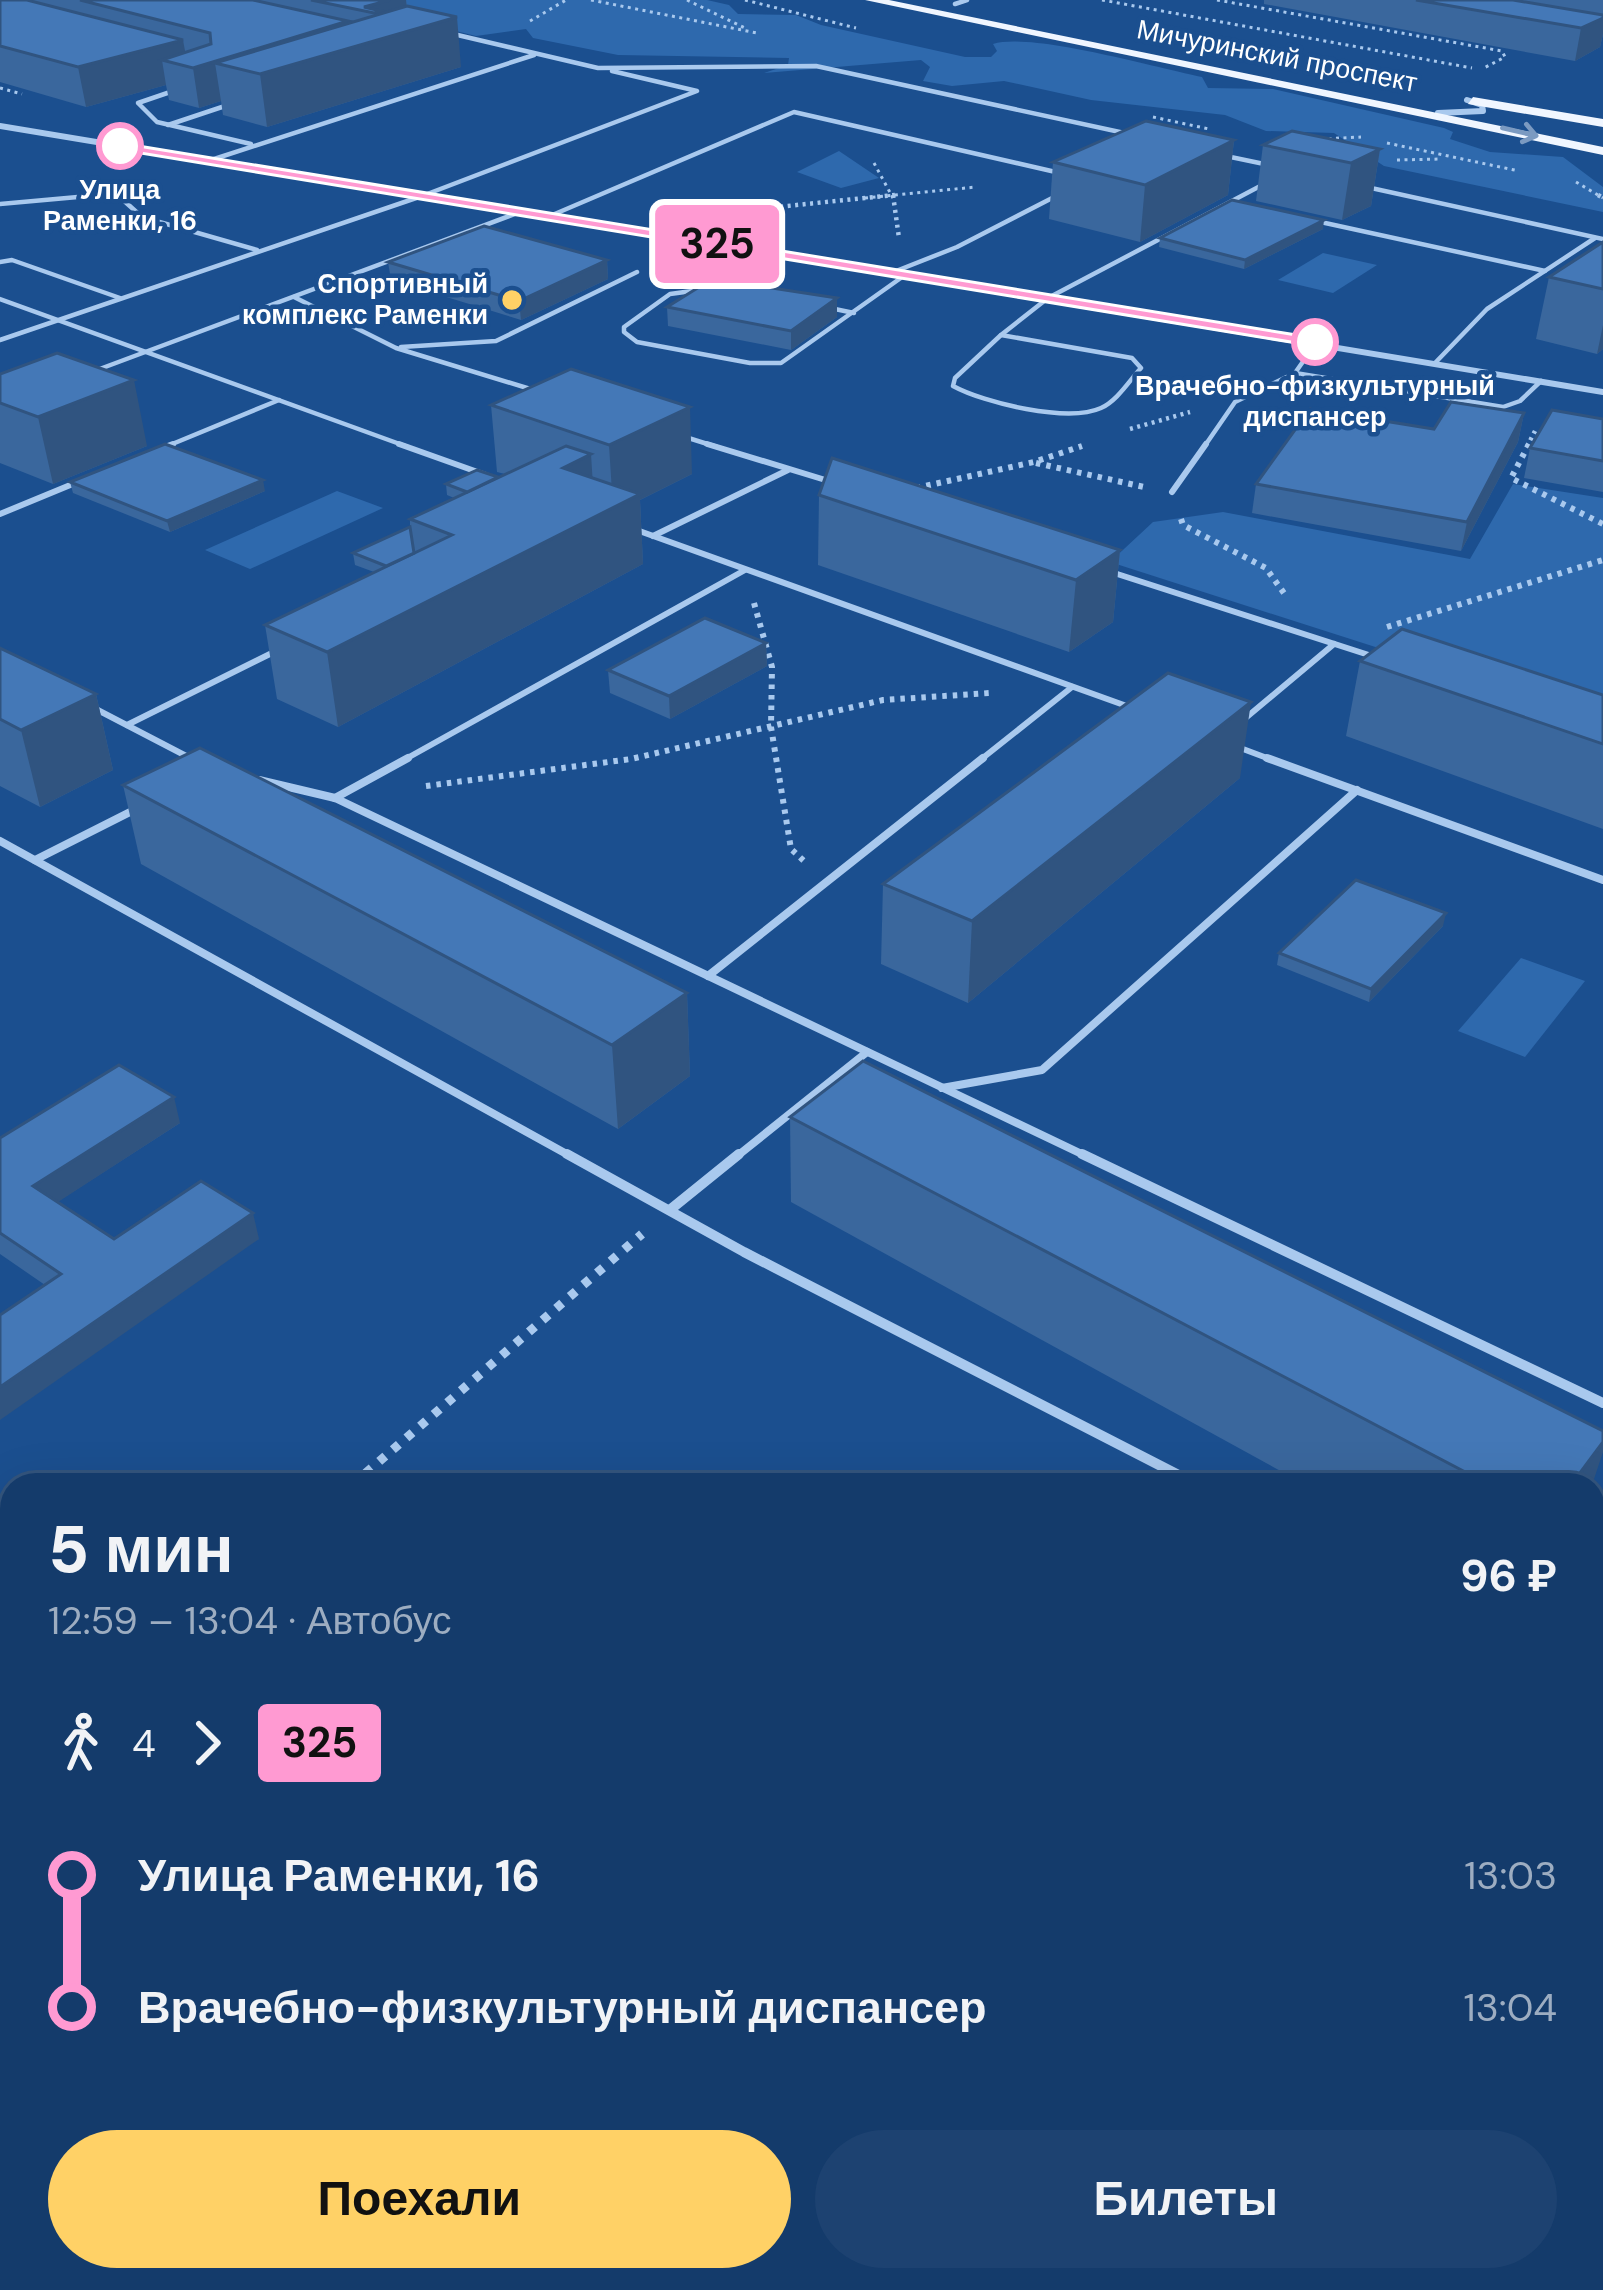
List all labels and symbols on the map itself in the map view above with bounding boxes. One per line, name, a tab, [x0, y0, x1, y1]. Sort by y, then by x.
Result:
street label: Мичуринский проспект	[1134, 11, 1420, 100]
one-way arrow	[1501, 122, 1539, 144]
marker: Улица Раменки, 16	[98, 124, 142, 168]
place label: Улица Раменки, 16	[43, 172, 197, 238]
line badge: 325	[648, 205, 786, 283]
place label: Спортивный комплекс Раменки	[242, 266, 488, 332]
marker: Спортивный комплекс Раменки	[499, 287, 525, 313]
marker: Врачебно-физкультурный диспансер	[1293, 320, 1337, 364]
place label: Врачебно-физкультурный диспансер	[1135, 368, 1495, 434]

